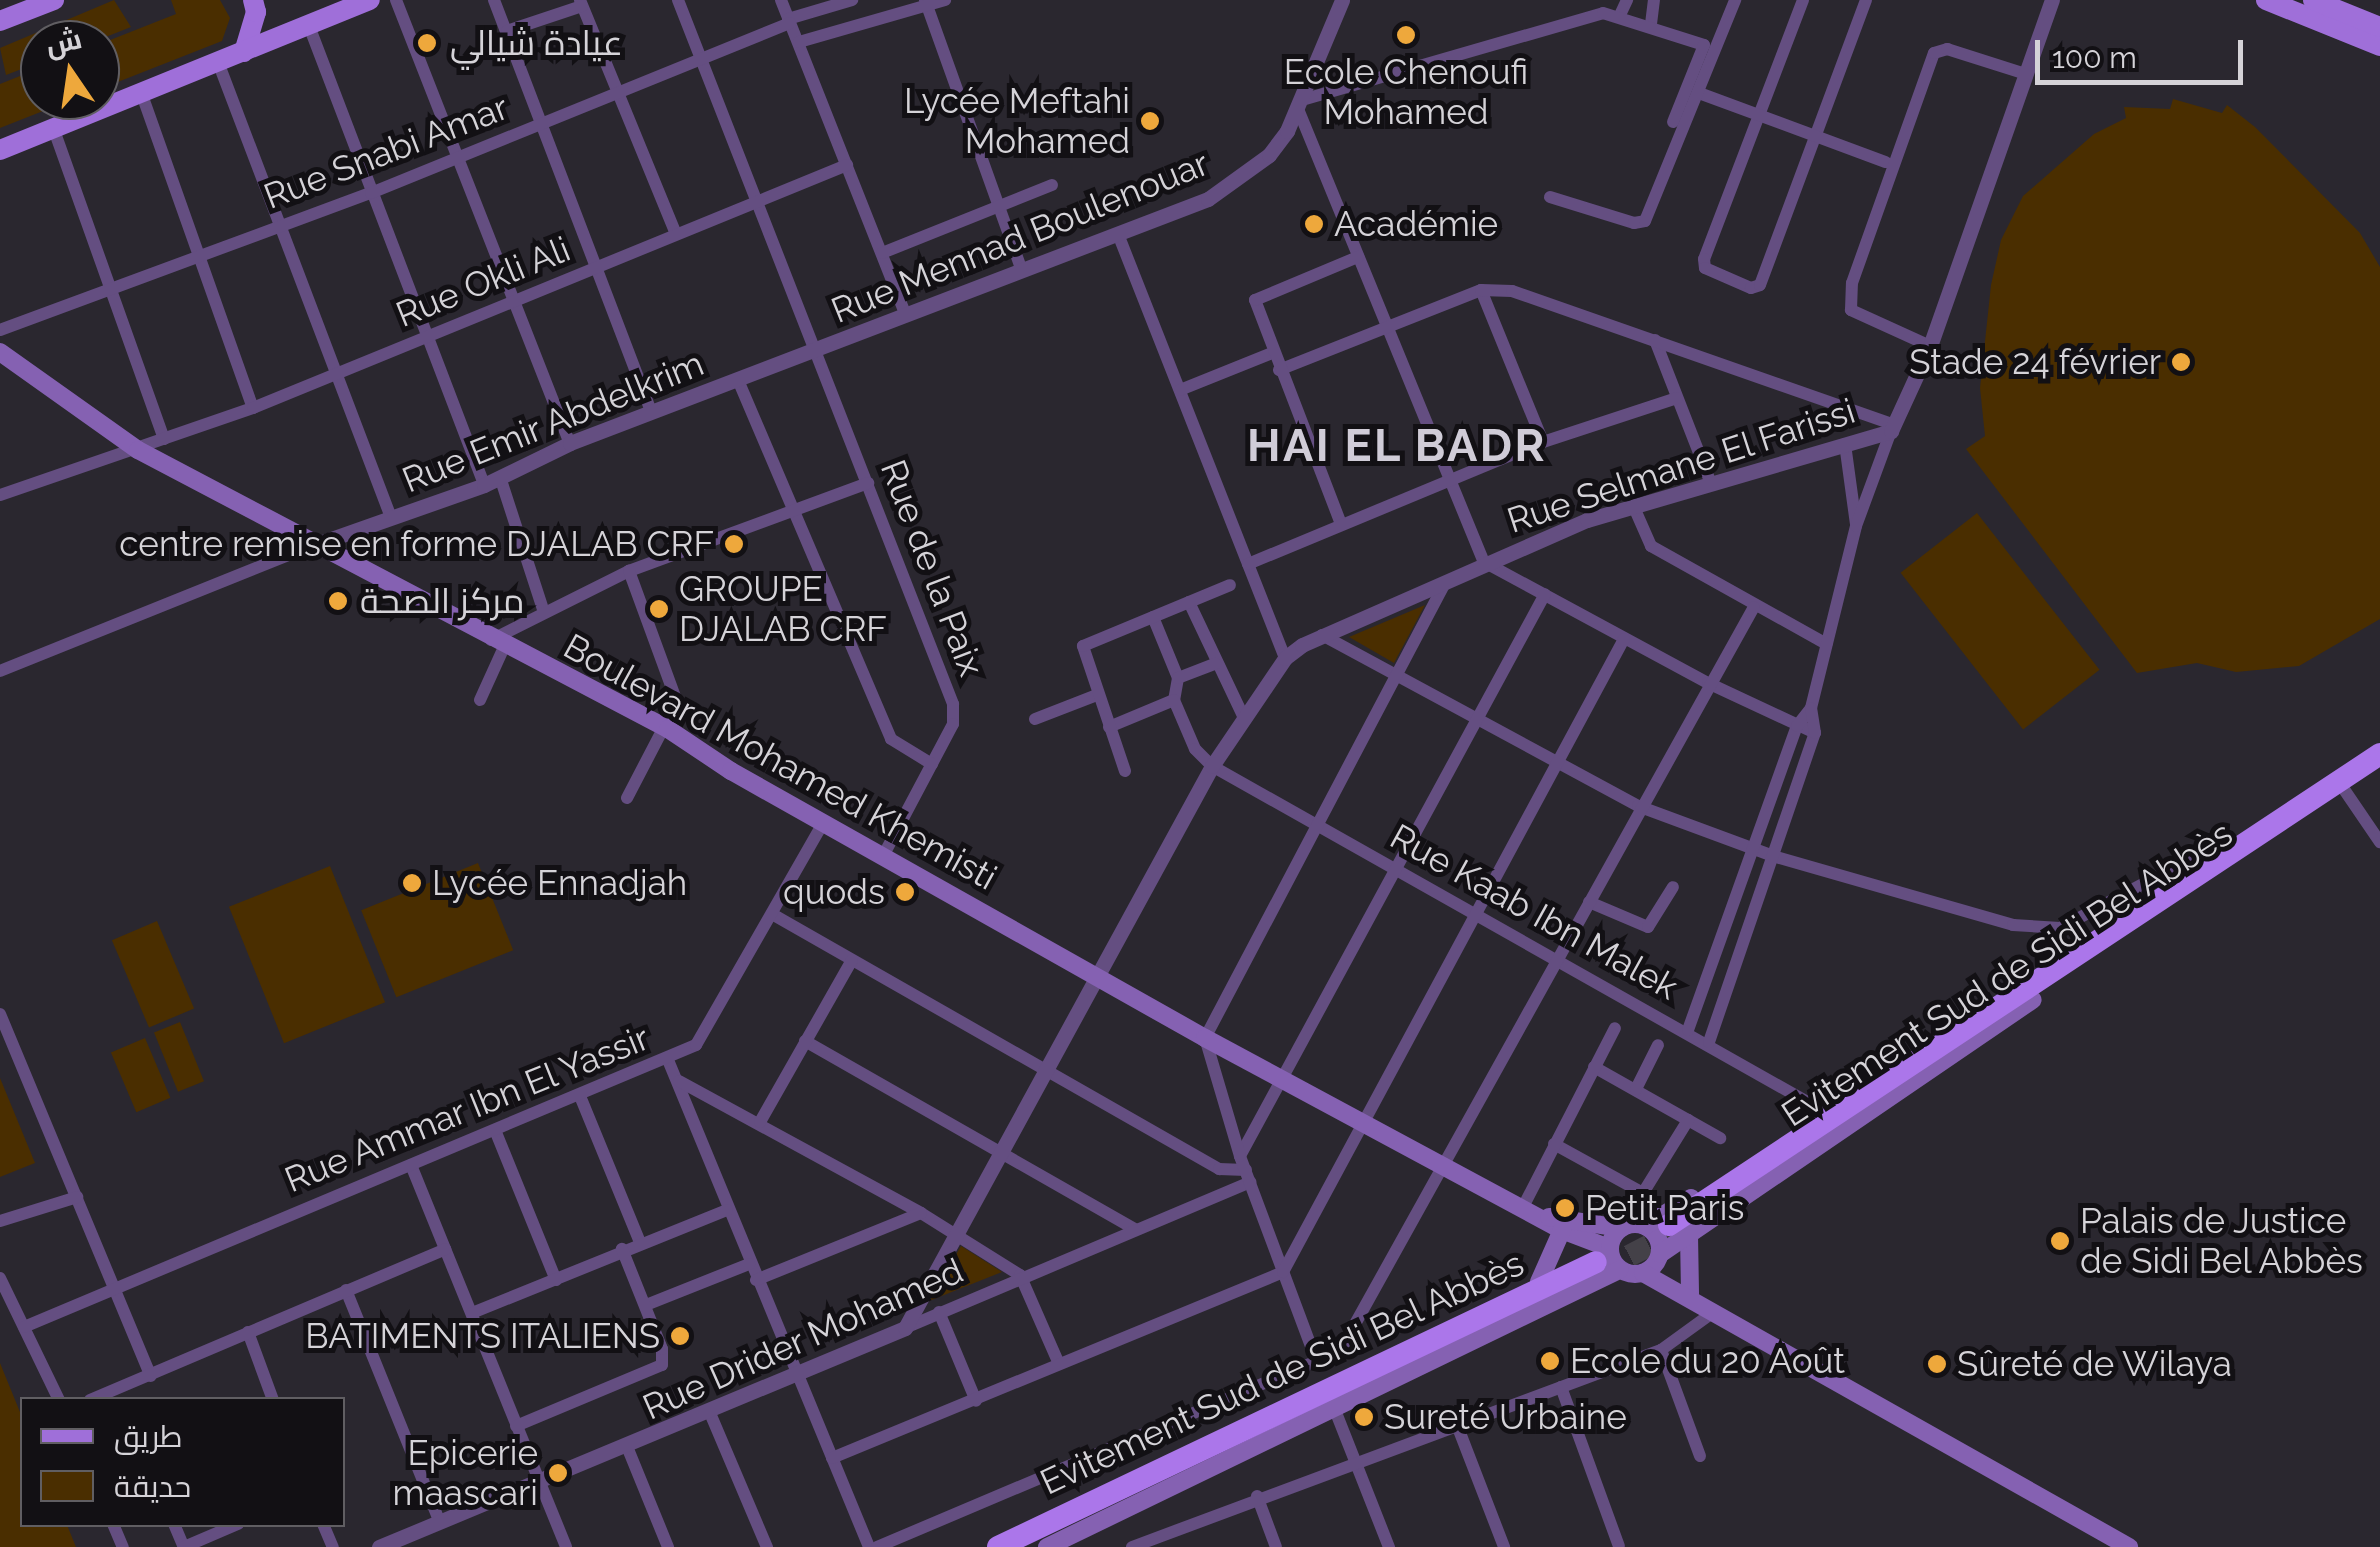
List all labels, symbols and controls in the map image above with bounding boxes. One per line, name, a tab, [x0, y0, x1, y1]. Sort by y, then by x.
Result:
north arrow	[20, 20, 120, 120]
scale bar	[2040, 20, 2248, 82]
text: ش	[42, 22, 85, 62]
place label: عيادة شيالي	[450, 22, 623, 64]
marker: Ecole Chenoufi Mohamed	[1395, 24, 1417, 46]
marker: عيادة شيالي	[414, 30, 440, 56]
text: 100 m	[2052, 40, 2137, 75]
place label: Ecole Chenoufi Mohamed	[1284, 51, 1528, 133]
place label: Lycée Meftahi Mohamed	[904, 80, 1130, 162]
street label: Rue Snabi Amar	[258, 86, 514, 218]
marker: Lycée Meftahi Mohamed	[1139, 110, 1161, 132]
street label: Rue Mennad Boulenouar	[825, 142, 1215, 332]
place label: Académie	[1334, 203, 1498, 245]
marker: Académie	[1303, 213, 1325, 235]
street label: Rue Okli Ali	[390, 228, 576, 336]
place label: Stade 24 février	[1909, 341, 2161, 383]
street label: Rue Emir Abdelkrim	[396, 342, 710, 502]
marker: Stade 24 février	[2170, 351, 2192, 373]
street label: Rue Selmane El Farissi	[1502, 390, 1860, 542]
district label: HAI EL BADR	[1246, 419, 1548, 473]
street label: Rue de la Paix	[872, 454, 992, 682]
place label: centre remise en forme DJALAB CRF	[119, 523, 714, 565]
marker: centre remise en forme DJALAB CRF	[723, 533, 745, 555]
place label: GROUPE DJALAB CRF	[679, 568, 887, 650]
place label: مركز الصحة	[360, 580, 524, 622]
marker: مركز الصحة	[325, 588, 351, 614]
marker: GROUPE DJALAB CRF	[648, 598, 670, 620]
street label: Boulevard Mohamed Khemisti	[556, 625, 1004, 899]
street label: Evitement Sud de Sidi Bel Abbès	[1773, 812, 2241, 1136]
street label: Rue Kaab Ibn Malek	[1383, 816, 1685, 1008]
place label: Lycée Ennadjah	[432, 862, 687, 904]
place label: quods	[783, 871, 885, 913]
marker: Lycée Ennadjah	[401, 872, 423, 894]
marker: quods	[894, 881, 916, 903]
street label: Rue Ammar Ibn El Yassir	[277, 1016, 657, 1202]
place label: Petit Paris	[1585, 1187, 1744, 1229]
marker: Petit Paris	[1554, 1197, 1576, 1219]
place label: Palais de Justice de Sidi Bel Abbès	[2080, 1200, 2365, 1282]
marker: Palais de Justice de Sidi Bel Abbès	[2049, 1230, 2071, 1252]
street label: Evitement Sud de Sidi Bel Abbès	[1033, 1242, 1531, 1504]
street label: Rue Drider Mohamed	[636, 1249, 970, 1429]
place label: BATIMENTS ITALIENS	[305, 1315, 660, 1357]
marker: BATIMENTS ITALIENS	[669, 1325, 691, 1347]
place label: Ecole du 20 Août	[1570, 1340, 1846, 1382]
place label: Sûreté de Wilaya	[1957, 1343, 2233, 1385]
marker: Ecole du 20 Août	[1539, 1350, 1561, 1372]
marker: Sûreté de Wilaya	[1926, 1353, 1948, 1375]
place label: Sureté Urbaine	[1384, 1396, 1627, 1438]
legend	[20, 1397, 345, 1527]
marker: Sureté Urbaine	[1353, 1406, 1375, 1428]
text: طريق	[114, 1419, 183, 1454]
place label: Epicerie maascari	[393, 1432, 538, 1514]
marker: Epicerie maascari	[547, 1462, 569, 1484]
text: حديقة	[114, 1469, 191, 1504]

